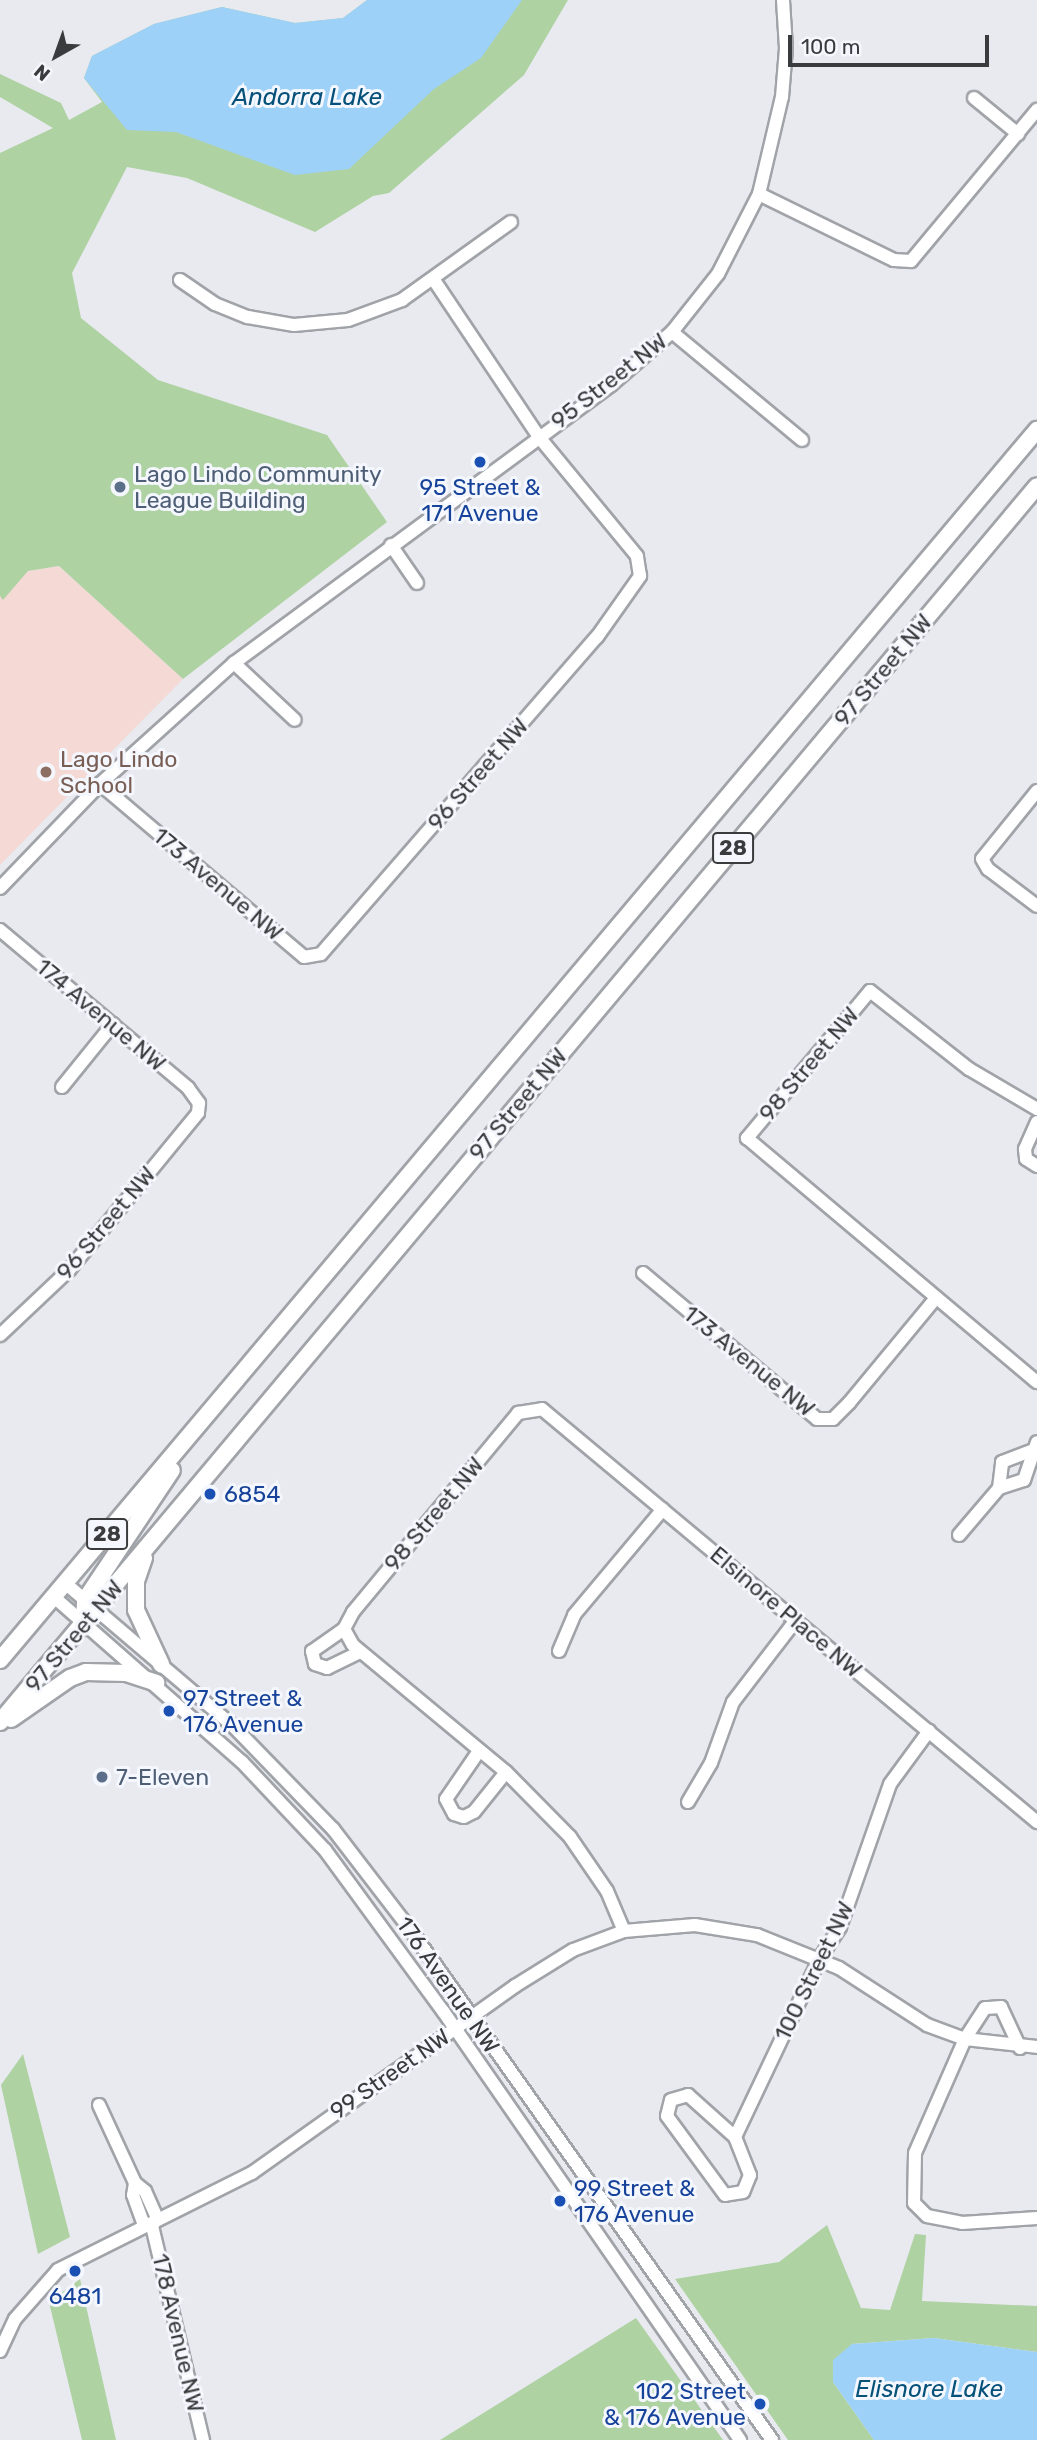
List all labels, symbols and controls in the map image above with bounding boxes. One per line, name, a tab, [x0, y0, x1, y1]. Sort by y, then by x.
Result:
north arrow	[21, 21, 91, 91]
scale bar	[792, 21, 993, 65]
text: 100 m	[801, 34, 860, 59]
text: N	[30, 59, 55, 86]
water label: Andorra Lake	[232, 84, 382, 112]
street label: 95 Street NW	[546, 327, 672, 435]
marker: 95 Street & 171 Avenue	[472, 454, 488, 470]
place label: Lago Lindo Community League Building	[134, 460, 382, 514]
place label: 95 Street & 171 Avenue	[419, 473, 541, 527]
marker: Lago Lindo Community League Building	[112, 479, 128, 495]
street label: 97 Street NW	[828, 608, 938, 732]
street label: 96 Street NW	[422, 712, 534, 836]
place label: Lago Lindo School	[60, 745, 178, 799]
marker: Lago Lindo School	[38, 764, 54, 780]
street label: 173 Avenue NW	[147, 821, 289, 947]
road number: 28	[712, 830, 754, 866]
street label: 174 Avenue NW	[30, 953, 172, 1077]
street label: 98 Street NW	[753, 1001, 865, 1127]
street label: 97 Street NW	[463, 1042, 573, 1166]
street label: 96 Street NW	[51, 1161, 161, 1285]
street label: 173 Avenue NW	[677, 1299, 821, 1423]
street label: 98 Street NW	[378, 1451, 490, 1577]
place label: 6854	[224, 1480, 280, 1508]
marker: 6854	[202, 1486, 218, 1502]
road number: 28	[86, 1516, 128, 1552]
street label: Elsinore Place NW	[704, 1540, 868, 1684]
street label: 97 Street NW	[19, 1574, 129, 1698]
place label: 97 Street & 176 Avenue	[183, 1684, 304, 1738]
marker: 97 Street & 176 Avenue	[161, 1703, 177, 1719]
place label: 7-Eleven	[116, 1763, 209, 1791]
marker: 7-Eleven	[94, 1769, 110, 1785]
street label: 100 Street NW	[768, 1897, 860, 2045]
street label: 176 Avenue NW	[391, 1911, 505, 2059]
street label: 99 Street NW	[325, 2023, 455, 2125]
place label: 99 Street & 176 Avenue	[574, 2174, 695, 2228]
marker: 99 Street & 176 Avenue	[552, 2193, 568, 2209]
street label: 178 Avenue NW	[146, 2251, 210, 2415]
marker: 6481	[67, 2263, 83, 2279]
place label: 6481	[49, 2282, 101, 2310]
water label: Elisnore Lake	[855, 2376, 1003, 2404]
place label: 102 Street & 176 Avenue	[603, 2377, 746, 2431]
marker: 102 Street & 176 Avenue	[752, 2396, 768, 2412]

